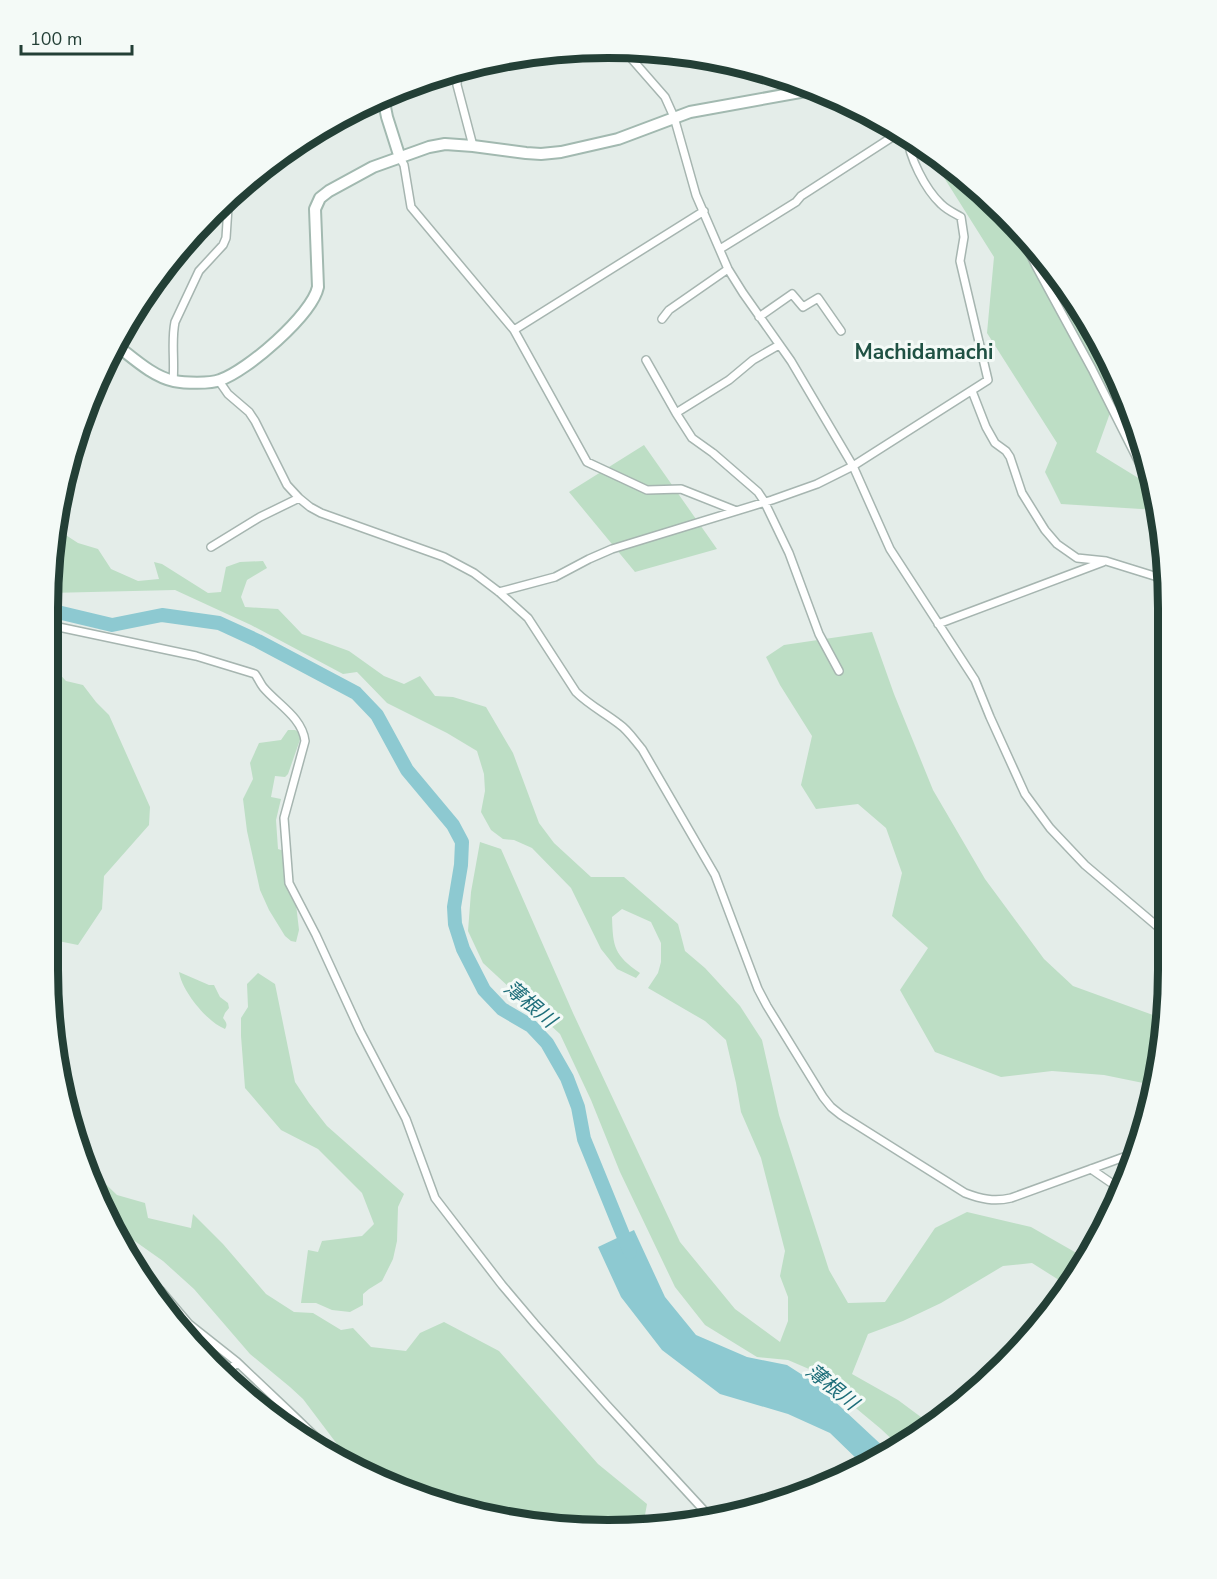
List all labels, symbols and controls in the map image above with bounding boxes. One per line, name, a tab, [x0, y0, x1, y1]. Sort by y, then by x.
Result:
scale bar	[21, 18, 132, 56]
text: 100 m	[30, 27, 82, 51]
district label: Machidamachi	[855, 338, 993, 366]
water label: 薄根川	[498, 974, 563, 1035]
water label: 薄根川	[800, 1358, 865, 1418]

